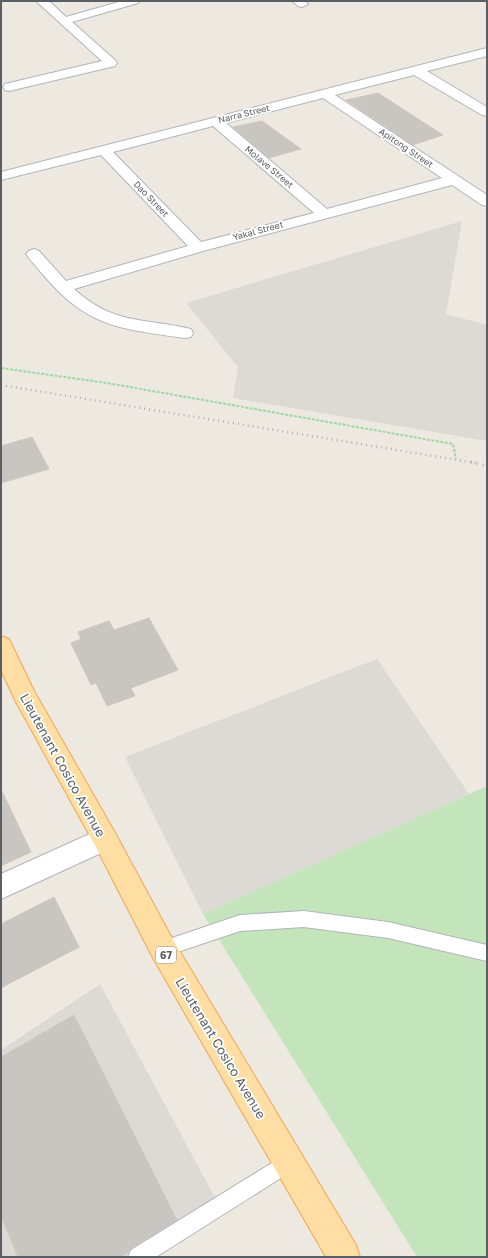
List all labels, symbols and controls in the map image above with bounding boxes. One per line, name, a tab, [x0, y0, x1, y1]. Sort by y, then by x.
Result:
street label: Narra Street	[217, 102, 271, 125]
street label: Apitong Street	[377, 125, 436, 170]
street label: Molave Street	[243, 143, 296, 190]
street label: Dao Street	[132, 178, 171, 219]
street label: Yakal Street	[231, 218, 285, 243]
street label: Lieutenant Cosico Avenue	[17, 690, 109, 840]
road number: 67	[156, 947, 176, 963]
street label: Lieutenant Cosico Avenue	[172, 975, 270, 1121]

